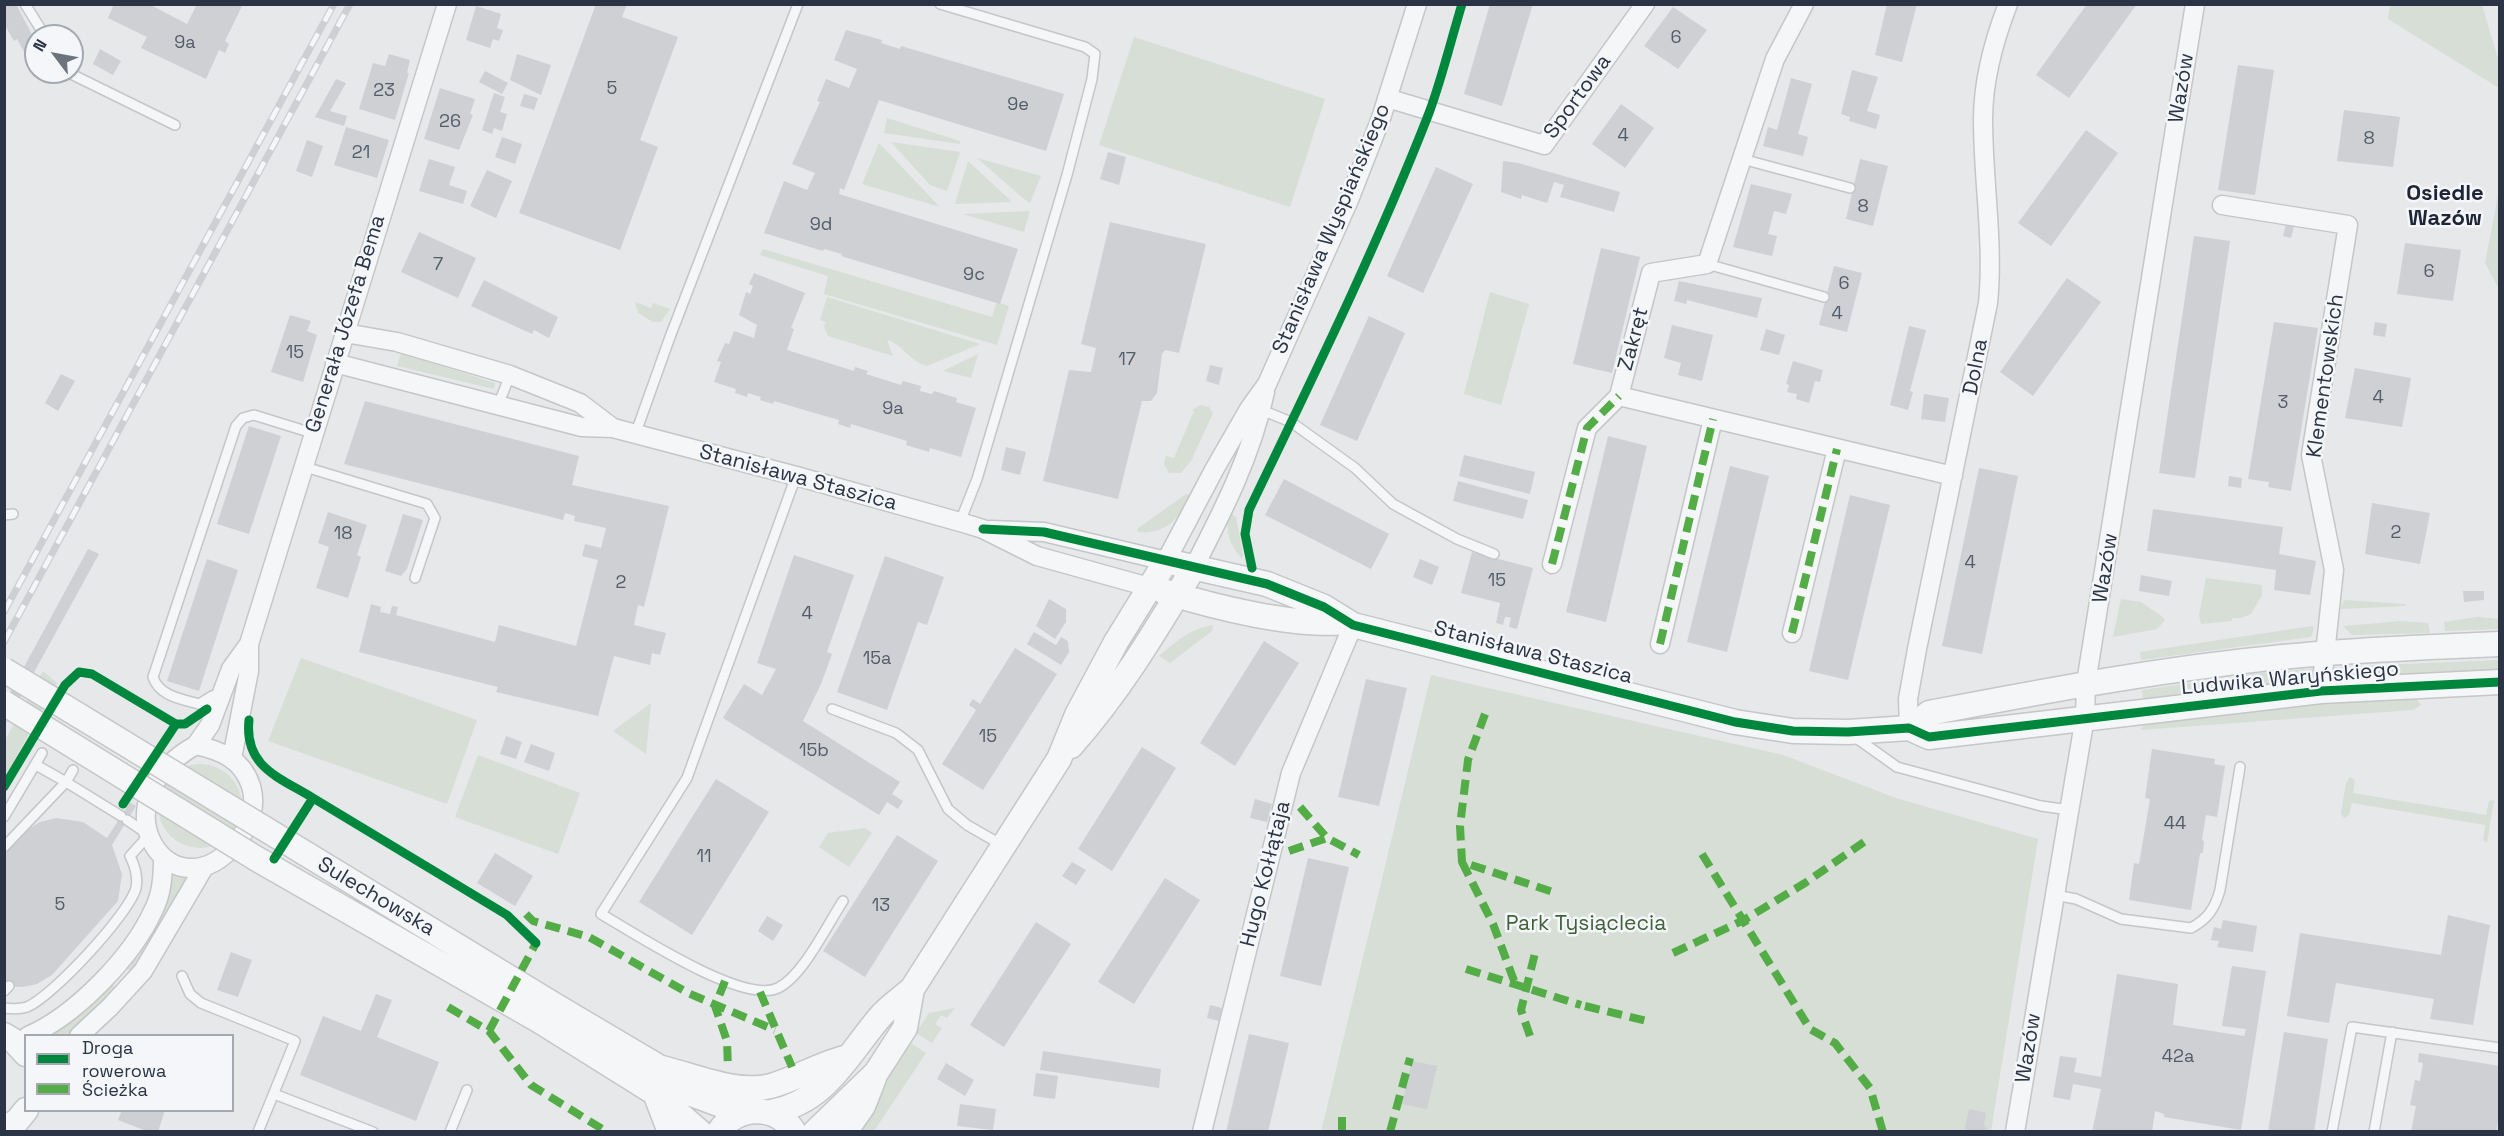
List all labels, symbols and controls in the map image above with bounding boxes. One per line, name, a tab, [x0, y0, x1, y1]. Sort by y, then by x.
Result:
north arrow	[24, 24, 84, 84]
house number: 6	[1670, 27, 1682, 49]
house number: 9a	[174, 32, 196, 54]
text: N	[28, 35, 52, 55]
street label: Sportowa	[1539, 50, 1617, 144]
street label: Wazów	[2164, 51, 2200, 125]
house number: 5	[607, 78, 617, 100]
house number: 23	[373, 80, 395, 102]
house number: 9e	[1007, 94, 1029, 116]
street label: Stanisława Wyspiańskiego	[1268, 100, 1396, 358]
house number: 26	[439, 111, 461, 133]
house number: 4	[1617, 125, 1629, 147]
house number: 8	[2363, 128, 2375, 150]
house number: 21	[352, 142, 370, 164]
district label: Osiedle Wazów	[2406, 181, 2484, 232]
house number: 8	[1857, 196, 1869, 218]
street label: Generała Józefa Bema	[301, 212, 391, 436]
house number: 9d	[810, 214, 832, 236]
house number: 7	[433, 254, 443, 276]
house number: 6	[2423, 261, 2435, 283]
house number: 9c	[963, 264, 985, 286]
house number: 6	[1838, 273, 1850, 295]
street label: Klementowskich	[2302, 292, 2350, 460]
house number: 4	[1831, 303, 1843, 325]
street label: Zakręt	[1613, 304, 1655, 374]
street label: Dolna	[1958, 337, 1994, 397]
house number: 15	[286, 342, 304, 364]
house number: 17	[1118, 349, 1136, 371]
house number: 4	[2372, 387, 2384, 409]
house number: 3	[2278, 392, 2288, 414]
house number: 9a	[882, 398, 904, 420]
street label: Stanisława Staszica	[696, 439, 900, 517]
house number: 2	[2391, 522, 2401, 544]
house number: 18	[334, 523, 352, 545]
street label: Wazów	[2088, 531, 2124, 605]
house number: 4	[1964, 552, 1976, 574]
house number: 15	[1488, 570, 1506, 592]
house number: 2	[616, 572, 626, 594]
house number: 4	[801, 603, 813, 625]
street label: Stanisława Staszica	[1431, 616, 1635, 690]
house number: 15a	[863, 648, 891, 670]
street label: Ludwika Waryńskiego	[2180, 657, 2400, 701]
house number: 15	[979, 726, 997, 748]
house number: 15b	[799, 740, 829, 762]
street label: Hugo Kołłątaja	[1236, 798, 1296, 950]
house number: 44	[2164, 813, 2186, 835]
house number: 11	[696, 846, 712, 868]
street label: Sulechowska	[313, 852, 439, 942]
house number: 5	[55, 894, 65, 916]
house number: 13	[872, 895, 890, 917]
park label: Park Tysiąclecia	[1506, 911, 1666, 937]
street label: Wazów	[2011, 1011, 2047, 1085]
legend	[24, 1034, 234, 1112]
text: Droga rowerowa	[82, 1036, 166, 1082]
house number: 42a	[2162, 1046, 2194, 1068]
text: Ścieżka	[82, 1078, 148, 1101]

